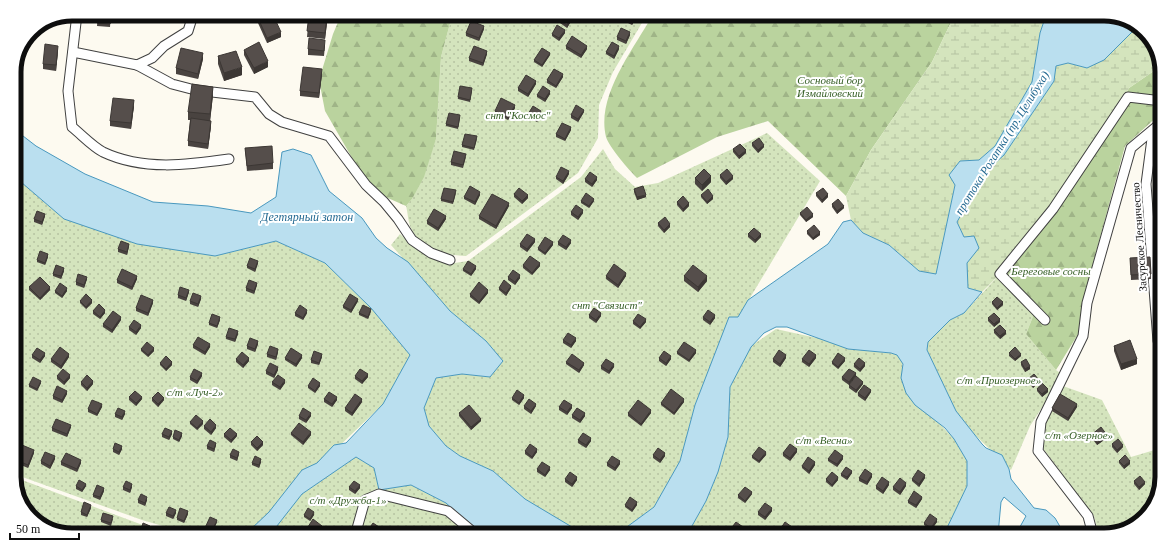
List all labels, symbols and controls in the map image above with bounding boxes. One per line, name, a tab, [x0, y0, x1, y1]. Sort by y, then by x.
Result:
water label: протока Рогатка (пр. Целибуха)	[952, 69, 1052, 217]
park label: Сосновый бор Измайловский	[796, 74, 864, 99]
park label: снт "Космос"	[486, 109, 551, 121]
street label: Засурское Лесничество	[1129, 182, 1149, 292]
water label: Дегтярный затон	[260, 210, 353, 224]
park label: Береговые сосны	[1010, 265, 1091, 277]
park label: снт "Связист"	[572, 299, 642, 311]
park label: с/т «Приозерное»	[957, 374, 1041, 386]
park label: с/т «Луч-2»	[167, 386, 223, 398]
park label: с/т «Озерное»	[1045, 429, 1113, 441]
park label: с/т «Весна»	[796, 434, 852, 446]
park label: с/т «Дружба-1»	[310, 494, 386, 506]
scale bar	[10, 515, 79, 541]
text: 50 m	[16, 522, 41, 536]

